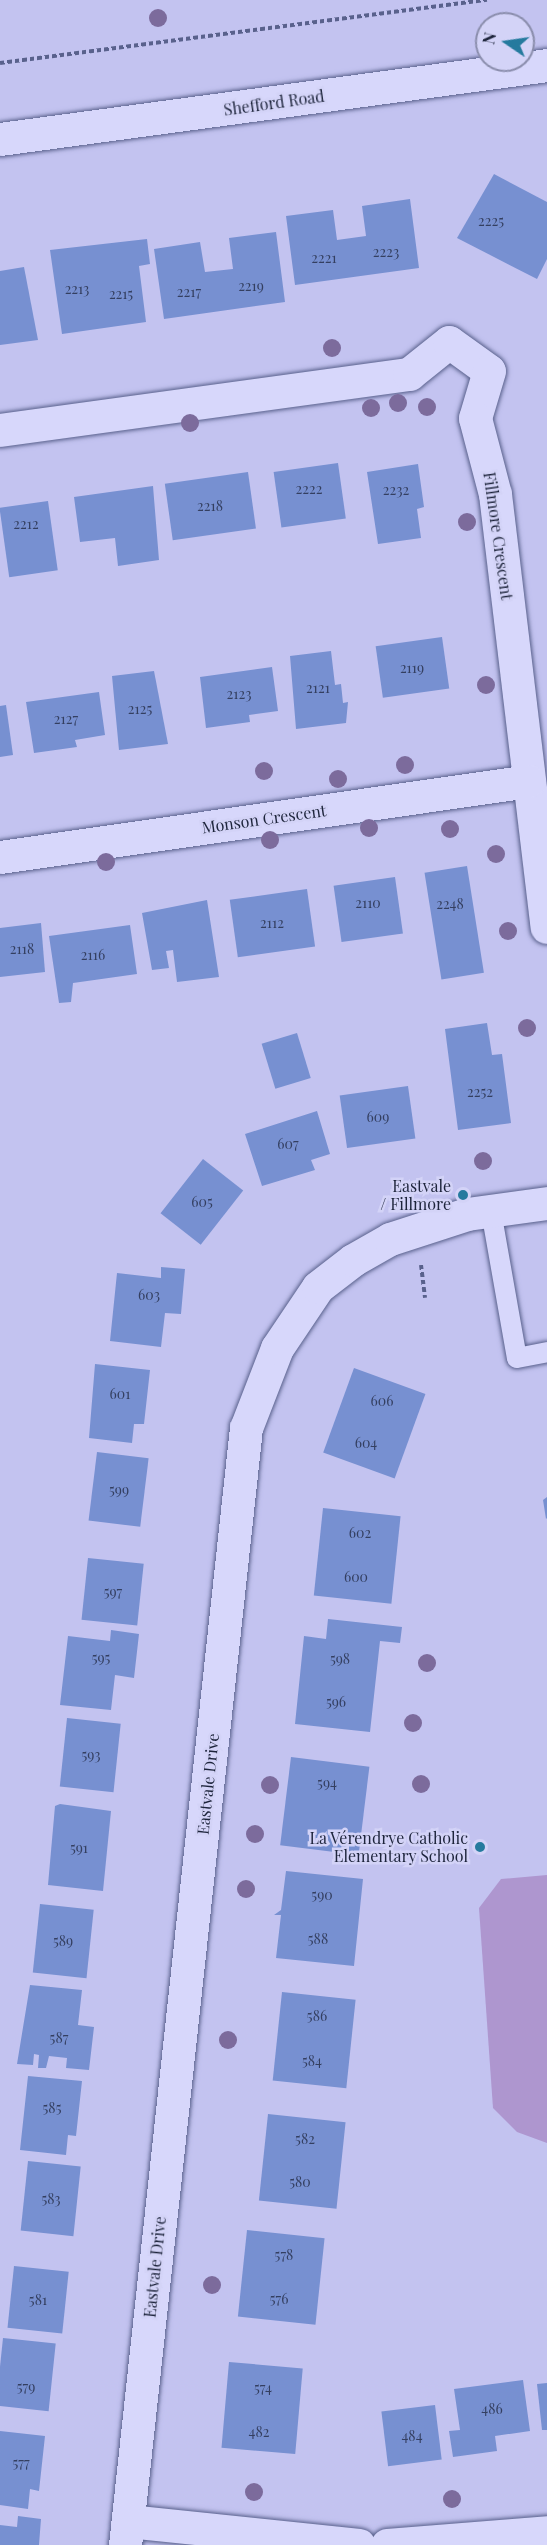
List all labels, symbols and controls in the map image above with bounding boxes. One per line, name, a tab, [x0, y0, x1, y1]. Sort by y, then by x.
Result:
north arrow	[475, 12, 535, 72]
text: N	[477, 30, 500, 46]
street label: Shefford Road	[222, 86, 326, 120]
house number: 2225	[478, 213, 504, 229]
house number: 2223	[373, 244, 399, 260]
house number: 2221	[311, 250, 337, 266]
house number: 2219	[238, 278, 264, 294]
house number: 2213	[65, 281, 89, 297]
house number: 2217	[177, 284, 201, 300]
house number: 2215	[109, 286, 133, 302]
street label: Fillmore Crescent	[480, 471, 516, 601]
house number: 2222	[296, 481, 322, 497]
house number: 2232	[383, 482, 409, 498]
house number: 2218	[197, 498, 223, 514]
house number: 2212	[13, 516, 39, 532]
house number: 2119	[400, 660, 424, 676]
house number: 2121	[306, 680, 330, 696]
house number: 2123	[227, 686, 251, 702]
house number: 2125	[128, 701, 152, 717]
house number: 2127	[54, 711, 78, 727]
street label: Monson Crescent	[200, 801, 328, 837]
house number: 2110	[355, 895, 381, 911]
house number: 2248	[436, 896, 464, 912]
house number: 2112	[260, 915, 284, 931]
house number: 2118	[10, 941, 34, 957]
house number: 2116	[81, 947, 105, 963]
house number: 2252	[467, 1084, 493, 1100]
house number: 609	[367, 1109, 389, 1125]
house number: 607	[277, 1136, 299, 1152]
place label: Eastvale / Fillmore	[380, 1176, 451, 1214]
marker: Eastvale / Fillmore	[456, 1188, 470, 1202]
house number: 605	[191, 1194, 213, 1210]
house number: 603	[138, 1287, 160, 1303]
house number: 601	[110, 1386, 130, 1402]
house number: 606	[371, 1393, 393, 1409]
house number: 604	[355, 1435, 377, 1451]
house number: 599	[109, 1482, 129, 1498]
house number: 602	[349, 1525, 371, 1541]
house number: 600	[344, 1569, 368, 1585]
house number: 597	[104, 1584, 122, 1600]
house number: 595	[92, 1650, 110, 1666]
house number: 598	[330, 1651, 350, 1667]
house number: 596	[326, 1694, 346, 1710]
street label: Eastvale Drive	[193, 1732, 223, 1836]
house number: 593	[81, 1747, 101, 1763]
house number: 594	[317, 1775, 337, 1791]
place label: La Vérendrye Catholic Elementary School	[309, 1828, 468, 1866]
house number: 591	[70, 1840, 88, 1856]
marker: La Vérendrye Catholic Elementary School	[473, 1840, 487, 1854]
house number: 590	[311, 1887, 333, 1903]
house number: 588	[308, 1931, 328, 1947]
house number: 589	[53, 1933, 73, 1949]
house number: 586	[307, 2008, 327, 2024]
house number: 587	[50, 2030, 68, 2046]
house number: 584	[302, 2053, 322, 2069]
house number: 585	[43, 2100, 61, 2116]
house number: 582	[295, 2131, 315, 2147]
house number: 580	[289, 2174, 311, 2190]
house number: 583	[41, 2191, 61, 2207]
street label: Eastvale Drive	[140, 2215, 170, 2319]
house number: 578	[275, 2247, 293, 2263]
house number: 576	[270, 2291, 288, 2307]
house number: 581	[29, 2292, 47, 2308]
house number: 579	[17, 2379, 35, 2395]
house number: 574	[254, 2380, 272, 2396]
house number: 486	[481, 2401, 503, 2417]
house number: 482	[249, 2424, 269, 2440]
house number: 484	[401, 2428, 423, 2444]
house number: 577	[12, 2455, 30, 2471]

